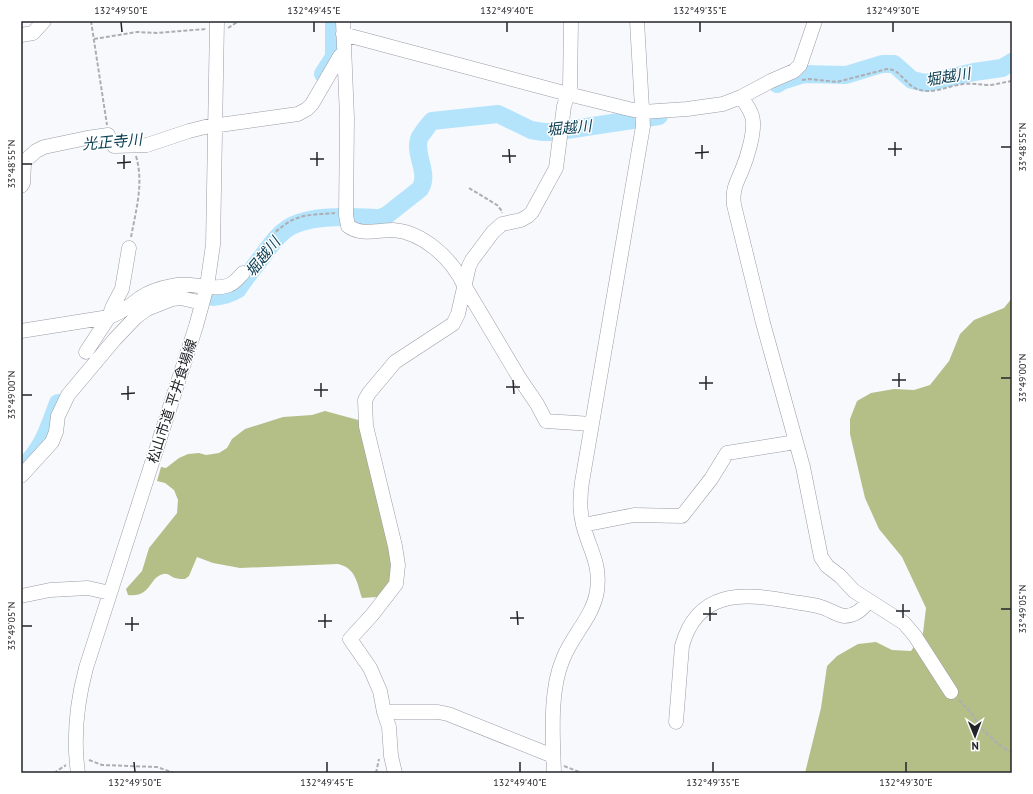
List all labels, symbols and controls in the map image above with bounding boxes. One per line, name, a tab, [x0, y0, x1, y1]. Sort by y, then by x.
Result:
text: 132°49'50"E	[94, 4, 148, 17]
text: 132°49'45"E	[287, 4, 341, 17]
text: 132°49'40"E	[480, 4, 534, 17]
text: 132°49'35"E	[673, 4, 727, 17]
text: 132°49'30"E	[866, 4, 920, 17]
water label: 堀越川	[924, 63, 974, 89]
water label: 堀越川	[546, 116, 594, 139]
text: 33°48'55"N	[1016, 122, 1029, 172]
water label: 光正寺川	[81, 129, 145, 154]
text: 33°48'55"N	[5, 139, 18, 189]
water label: 堀越川	[241, 232, 285, 280]
street label: 松山市道 平井食場線	[143, 337, 201, 465]
text: 33°49'00"N	[1016, 353, 1029, 403]
text: 33°49'00"N	[5, 370, 18, 420]
text: 33°49'05"N	[1016, 584, 1029, 634]
text: 33°49'05"N	[5, 601, 18, 651]
north arrow	[955, 716, 995, 756]
text: N	[971, 739, 979, 753]
text: 132°49'50"E	[108, 776, 162, 789]
text: 132°49'45"E	[300, 776, 354, 789]
text: 132°49'40"E	[493, 776, 547, 789]
text: 132°49'35"E	[686, 776, 740, 789]
text: 132°49'30"E	[879, 776, 933, 789]

